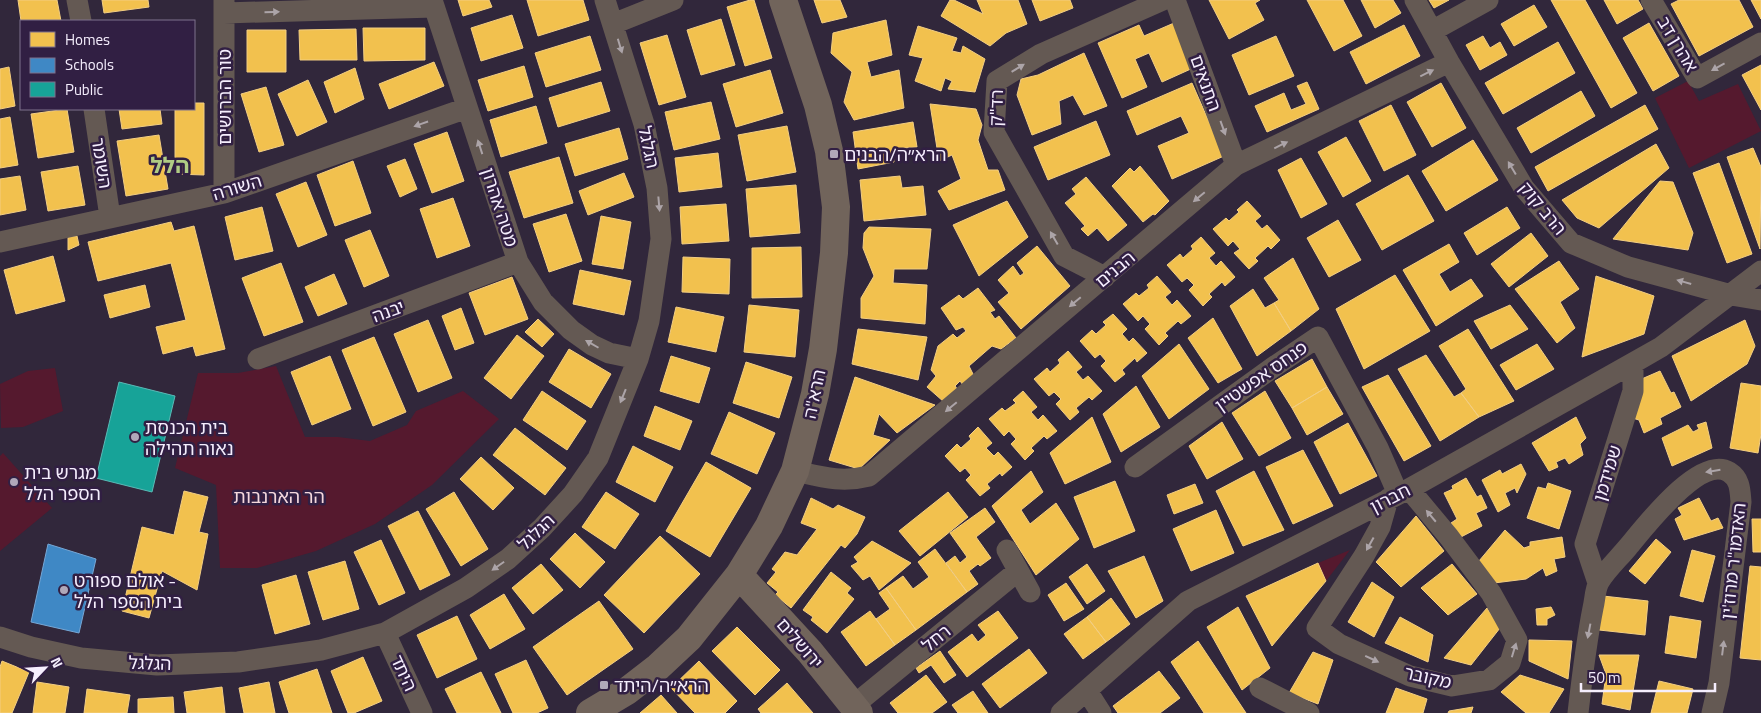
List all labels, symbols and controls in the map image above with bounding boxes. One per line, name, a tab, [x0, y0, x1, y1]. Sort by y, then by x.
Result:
one-way arrow	[265, 7, 281, 15]
street label: אהרן דב	[1651, 11, 1705, 77]
legend	[20, 20, 195, 110]
text: Homes	[65, 28, 110, 51]
one-way arrow	[617, 39, 624, 54]
street label: טור הברושים	[211, 49, 238, 145]
street label: התנאים	[1183, 51, 1229, 115]
text: Schools	[65, 53, 114, 76]
one-way arrow	[1711, 63, 1726, 71]
one-way arrow	[1011, 64, 1024, 73]
one-way arrow	[1419, 69, 1434, 77]
text: Public	[65, 78, 103, 101]
street label: רד"ק	[982, 89, 1010, 127]
one-way arrow	[413, 120, 428, 128]
one-way arrow	[1219, 121, 1227, 136]
street label: הגלגל	[631, 123, 667, 171]
street label: השומר	[85, 136, 119, 190]
one-way arrow	[476, 140, 484, 155]
place label: הרא״ה/הבנים	[844, 141, 947, 168]
one-way arrow	[1274, 141, 1288, 149]
district label: הלל	[151, 148, 189, 182]
marker: הרא״ה/הבנים	[828, 148, 840, 160]
one-way arrow	[1508, 161, 1517, 175]
street label: מטה אהרון	[474, 164, 526, 250]
street label: השורה	[209, 167, 265, 207]
street label: הרב קוק	[1513, 175, 1573, 241]
one-way arrow	[1194, 191, 1206, 203]
one-way arrow	[655, 196, 663, 212]
one-way arrow	[1050, 232, 1059, 245]
street label: הבנים	[1089, 244, 1141, 294]
one-way arrow	[1676, 278, 1691, 286]
street label: יבנה	[368, 293, 408, 329]
one-way arrow	[1070, 296, 1082, 308]
street label: פנחס אפשטיין	[1209, 334, 1313, 418]
one-way arrow	[585, 339, 599, 348]
street label: הרא"ה	[796, 367, 832, 421]
one-way arrow	[619, 389, 627, 404]
one-way arrow	[945, 401, 958, 412]
place label: בית הכנסת נאוה תהילה	[145, 414, 233, 462]
marker: בית הכנסת נאוה תהילה	[129, 431, 141, 443]
street label: שמידמן	[1586, 441, 1628, 505]
place label: מגרש בית הספר הלל	[24, 459, 101, 507]
one-way arrow	[1705, 467, 1721, 475]
marker: מגרש בית הספר הלל	[8, 476, 20, 488]
street label: חברון	[1365, 476, 1415, 520]
park label: הר הארנבות	[233, 483, 325, 510]
street label: האדמו"ר מרוז'ין	[1713, 501, 1753, 621]
street label: הגלגל	[511, 507, 561, 557]
one-way arrow	[1425, 510, 1437, 522]
one-way arrow	[1366, 537, 1374, 552]
one-way arrow	[491, 561, 505, 571]
place label: אולם ספורט - בית הספר הלל	[74, 567, 182, 615]
marker: אולם ספורט - בית הספר הלל	[58, 584, 70, 596]
street label: ירושלים	[770, 612, 830, 674]
street label: רחל	[916, 618, 956, 658]
one-way arrow	[1584, 623, 1592, 639]
one-way arrow	[1719, 639, 1727, 655]
north arrow	[20, 643, 70, 693]
one-way arrow	[1510, 643, 1518, 658]
street label: הגלגל	[128, 649, 172, 677]
street label: היתד	[384, 650, 424, 696]
text: N	[46, 653, 69, 671]
one-way arrow	[1365, 655, 1379, 663]
street label: מקובר	[1402, 658, 1454, 696]
scale bar	[1581, 660, 1715, 692]
text: 50 m	[1588, 666, 1621, 689]
place label: הרא״ה/היתד	[614, 672, 709, 699]
marker: הרא״ה/היתד	[598, 679, 610, 691]

